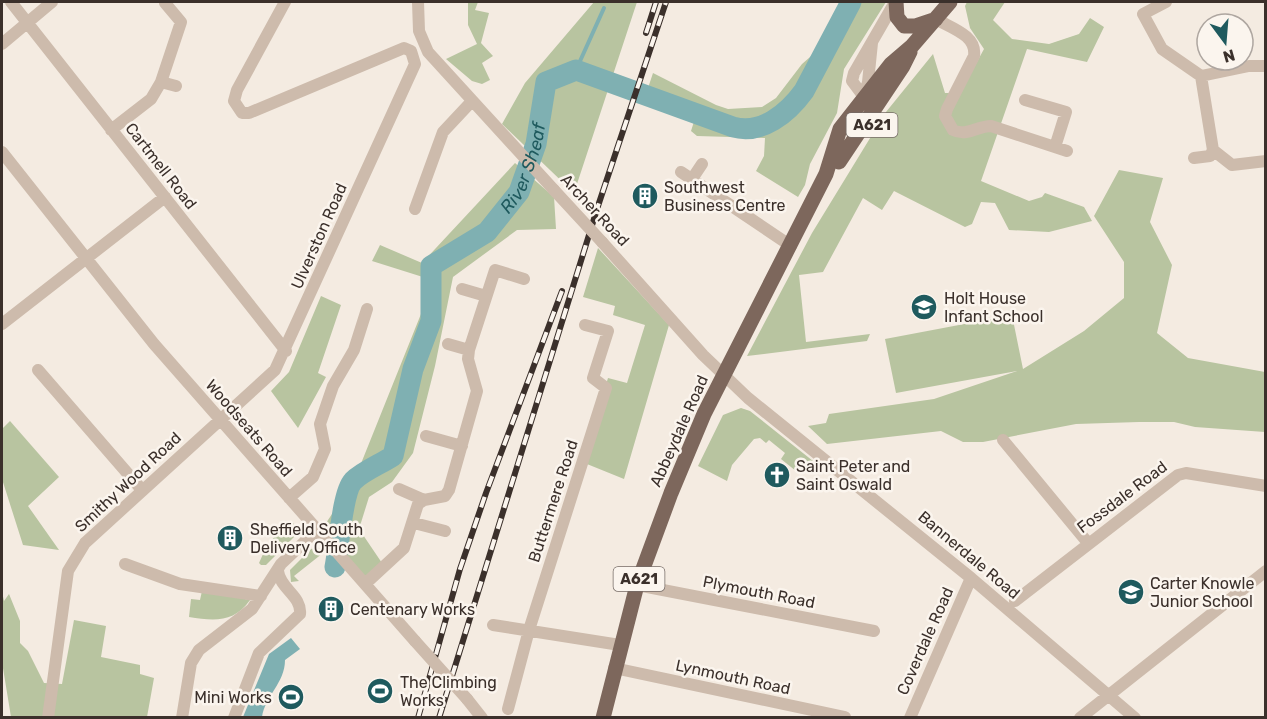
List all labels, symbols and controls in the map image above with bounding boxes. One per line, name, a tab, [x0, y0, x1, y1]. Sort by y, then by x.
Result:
north arrow	[1195, 12, 1255, 72]
text: N	[1221, 45, 1237, 67]
road number: A621	[846, 113, 898, 137]
street label: Cartmell Road	[121, 119, 201, 213]
water label: River Sheaf	[495, 119, 551, 218]
street label: Archer Road	[557, 170, 633, 250]
place label: Southwest Business Centre	[664, 178, 786, 215]
street label: Ulverston Road	[287, 180, 351, 292]
building icon: Southwest Business Centre	[630, 181, 660, 211]
place label: Holt House Infant School	[944, 289, 1043, 326]
school or university icon: Holt House Infant School	[909, 292, 939, 322]
street label: Abbeydale Road	[646, 372, 712, 490]
street label: Woodseats Road	[202, 376, 296, 480]
street label: Smithy Wood Road	[71, 428, 185, 536]
street label: Buttermere Road	[524, 437, 582, 565]
place label: Saint Peter and Saint Oswald	[796, 457, 910, 494]
street label: Fossdale Road	[1073, 457, 1171, 537]
church icon: Saint Peter and Saint Oswald	[762, 460, 792, 490]
street label: Bannerdale Road	[914, 507, 1024, 603]
place label: Sheffield South Delivery Office	[250, 520, 363, 557]
building icon: Sheffield South Delivery Office	[215, 523, 245, 553]
road number: A621	[614, 567, 664, 591]
street label: Plymouth Road	[701, 572, 817, 612]
place label: Carter Knowle Junior School	[1150, 574, 1254, 611]
school or university icon: Carter Knowle Junior School	[1116, 577, 1146, 607]
street label: Coverdale Road	[893, 584, 957, 698]
building icon: Centenary Works	[316, 594, 346, 624]
place label: Centenary Works	[350, 600, 475, 619]
street label: Lynmouth Road	[674, 656, 792, 698]
place label: The Climbing Works	[400, 673, 497, 710]
sports icon: The Climbing Works	[365, 676, 395, 706]
sports icon: Mini Works	[276, 682, 306, 712]
place label: Mini Works	[194, 688, 272, 707]

